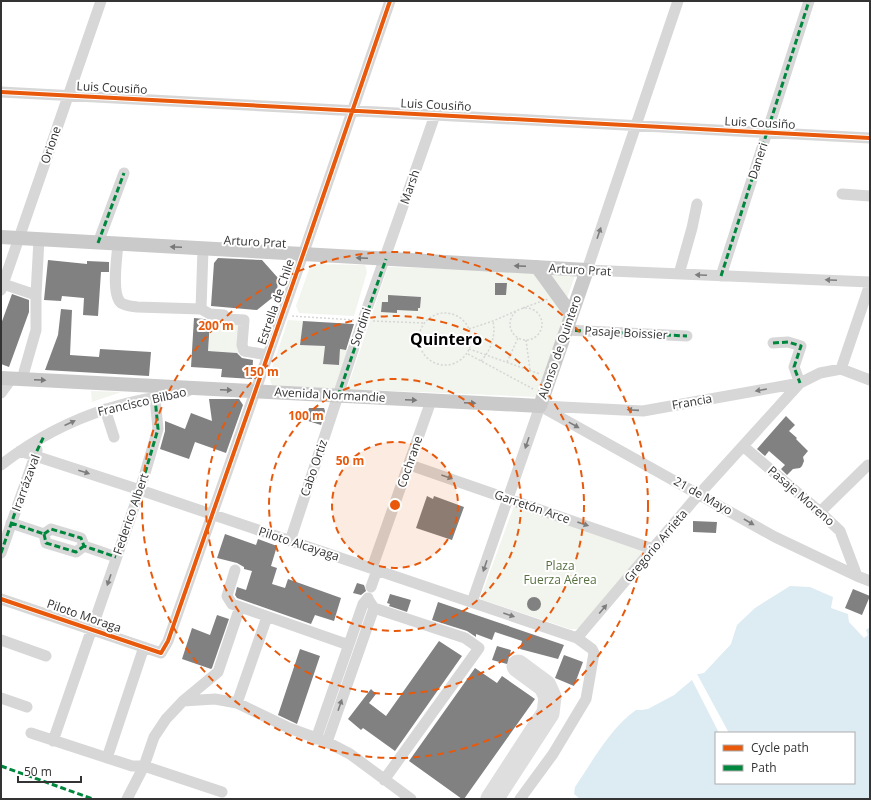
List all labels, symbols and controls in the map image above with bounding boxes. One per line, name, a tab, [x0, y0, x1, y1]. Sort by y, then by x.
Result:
street label: Luis Cousiño	[76, 77, 148, 98]
street label: Luis Cousiño	[400, 94, 472, 115]
street label: Luis Cousiño	[724, 112, 796, 133]
street label: Orione	[36, 124, 65, 166]
street label: Daneri	[744, 140, 771, 181]
street label: Marsh	[396, 167, 423, 206]
one-way arrow	[596, 227, 602, 239]
street label: Arturo Prat	[223, 231, 287, 252]
one-way arrow	[170, 244, 182, 251]
one-way arrow	[356, 254, 368, 261]
street label: Estrella de Chile	[253, 257, 298, 347]
street label: Arturo Prat	[548, 259, 612, 280]
one-way arrow	[514, 263, 526, 270]
one-way arrow	[694, 272, 707, 278]
one-way arrow	[824, 277, 837, 283]
street label: Alonso de Quintero	[534, 293, 585, 401]
street label: Sordini	[346, 305, 375, 348]
text: 200 m	[198, 317, 234, 334]
street label: Pasaje Boissier	[584, 322, 668, 343]
district label: Quintero	[410, 328, 482, 350]
text: 150 m	[243, 363, 279, 380]
one-way arrow	[34, 377, 47, 383]
street label: Francisco Bilbao	[96, 383, 188, 420]
street label: Avenida Normandie	[274, 383, 386, 406]
one-way arrow	[220, 386, 232, 393]
one-way arrow	[755, 387, 767, 393]
street label: Francia	[670, 390, 713, 413]
one-way arrow	[405, 396, 417, 403]
one-way arrow	[464, 399, 476, 406]
text: 100 m	[288, 407, 324, 424]
one-way arrow	[627, 407, 639, 414]
one-way arrow	[65, 420, 76, 426]
one-way arrow	[568, 422, 580, 428]
street label: Cochrane	[393, 434, 426, 490]
street label: Cabo Ortiz	[296, 437, 331, 499]
one-way arrow	[524, 438, 530, 450]
street label: Irarrázaval	[7, 452, 44, 514]
text: 50 m	[336, 452, 364, 469]
street label: Pasaje Moreno	[764, 462, 838, 529]
one-way arrow	[78, 469, 90, 475]
street label: Federico Albert	[109, 471, 152, 557]
street label: 21 de Mayo	[671, 472, 736, 519]
one-way arrow	[441, 474, 453, 480]
street label: Garretón Arce	[492, 486, 572, 527]
centre of rings	[388, 498, 402, 512]
street label: Gregorio Arrieta	[620, 506, 691, 586]
one-way arrow	[743, 518, 755, 525]
street label: Piloto Alcayaga	[257, 522, 342, 565]
one-way arrow	[577, 522, 589, 528]
park label: Plaza Fuerza Aérea	[523, 557, 597, 588]
one-way arrow	[481, 560, 487, 572]
one-way arrow	[105, 574, 111, 586]
street label: Piloto Moraga	[45, 595, 124, 636]
one-way arrow	[598, 603, 607, 614]
one-way arrow	[503, 612, 515, 618]
one-way arrow	[337, 699, 343, 711]
legend	[715, 732, 855, 784]
text: Cycle path	[751, 739, 809, 756]
scale bar	[18, 758, 81, 784]
text: Path	[751, 759, 777, 776]
text: 50 m	[24, 763, 52, 780]

